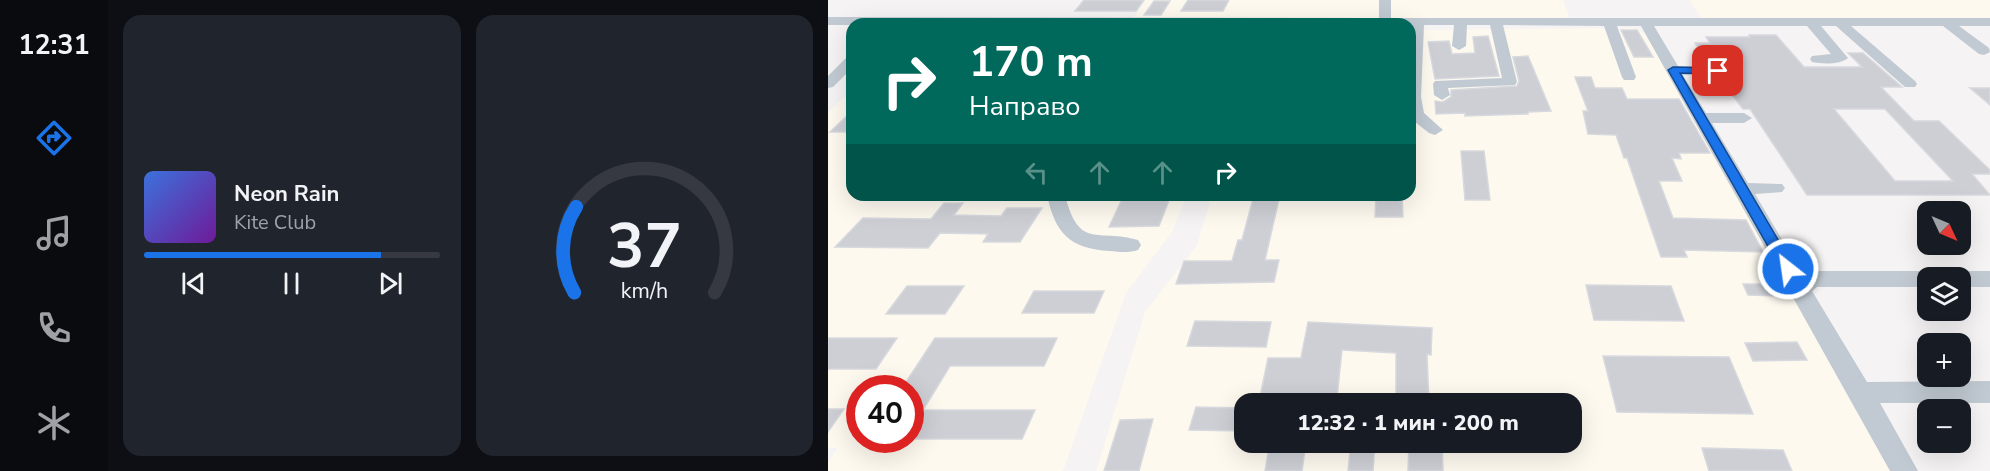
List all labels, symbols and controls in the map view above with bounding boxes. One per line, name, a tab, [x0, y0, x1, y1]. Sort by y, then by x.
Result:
text: 12:31	[18, 27, 90, 64]
text: 170 m	[969, 34, 1093, 91]
icon: right	[870, 42, 948, 120]
pin	[1692, 45, 1743, 96]
icon: arrive	[1701, 54, 1734, 87]
text: Направо	[969, 88, 1080, 125]
icon: directions	[33, 117, 75, 159]
icon: left	[1020, 156, 1053, 189]
icon: ahead	[1083, 156, 1116, 189]
icon: ahead	[1146, 156, 1179, 189]
icon: right	[1209, 156, 1242, 189]
text: Neon Rain	[234, 179, 339, 209]
north arrow	[1917, 201, 1971, 255]
map controls	[1917, 201, 1971, 453]
text: 37	[607, 204, 682, 289]
text: Kite Club	[234, 209, 316, 236]
icon: music	[33, 212, 75, 254]
position arrow	[1756, 237, 1820, 301]
icon: previous	[177, 267, 210, 300]
icon: pause	[275, 267, 308, 300]
icon: next	[374, 267, 407, 300]
button: layers	[1917, 267, 1971, 321]
text: km/h	[621, 276, 668, 306]
icon: phone	[33, 307, 75, 349]
button: +	[1917, 333, 1971, 387]
speed limit sign: 40	[846, 375, 924, 453]
button: −	[1917, 399, 1971, 453]
icon: climate	[33, 402, 75, 444]
text: 12:32 · 1 мин · 200 m	[1297, 408, 1519, 438]

